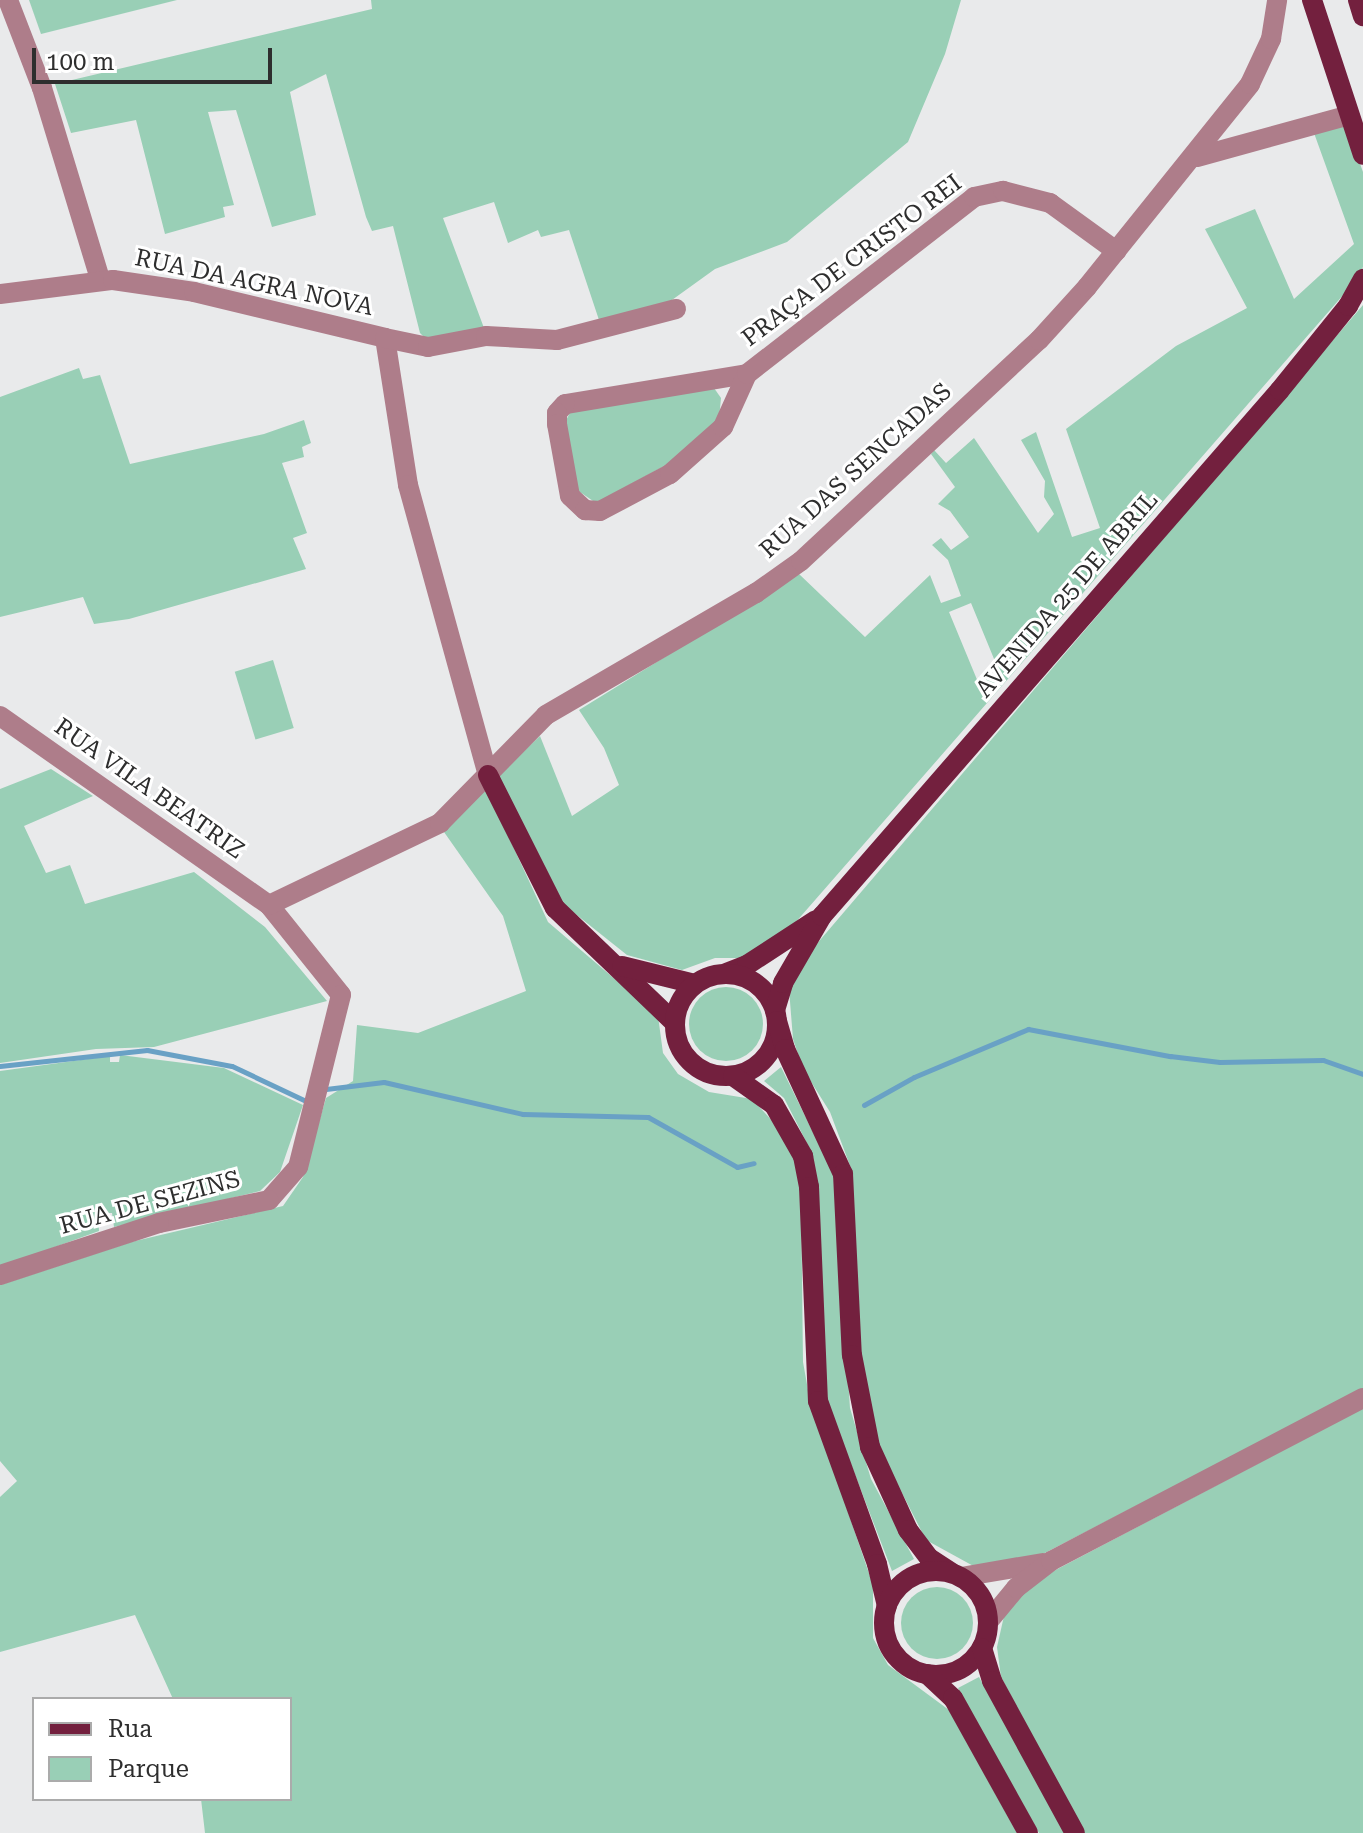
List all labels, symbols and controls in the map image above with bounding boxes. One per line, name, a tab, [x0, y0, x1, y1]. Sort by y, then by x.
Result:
scale bar	[36, 32, 276, 82]
text: 100 m	[46, 48, 114, 76]
street label: PRAÇA DE CRISTO REI	[736, 169, 968, 353]
street label: RUA DA AGRA NOVA	[132, 244, 376, 322]
street label: RUA DAS SENCADAS	[754, 377, 958, 565]
street label: AVENIDA 25 DE ABRIL	[970, 486, 1164, 704]
street label: RUA VILA BEATRIZ	[49, 713, 249, 865]
street label: RUA DE SEZINS	[57, 1165, 243, 1241]
legend	[32, 1697, 292, 1801]
text: Rua	[108, 1715, 152, 1743]
text: Parque	[108, 1755, 189, 1783]

